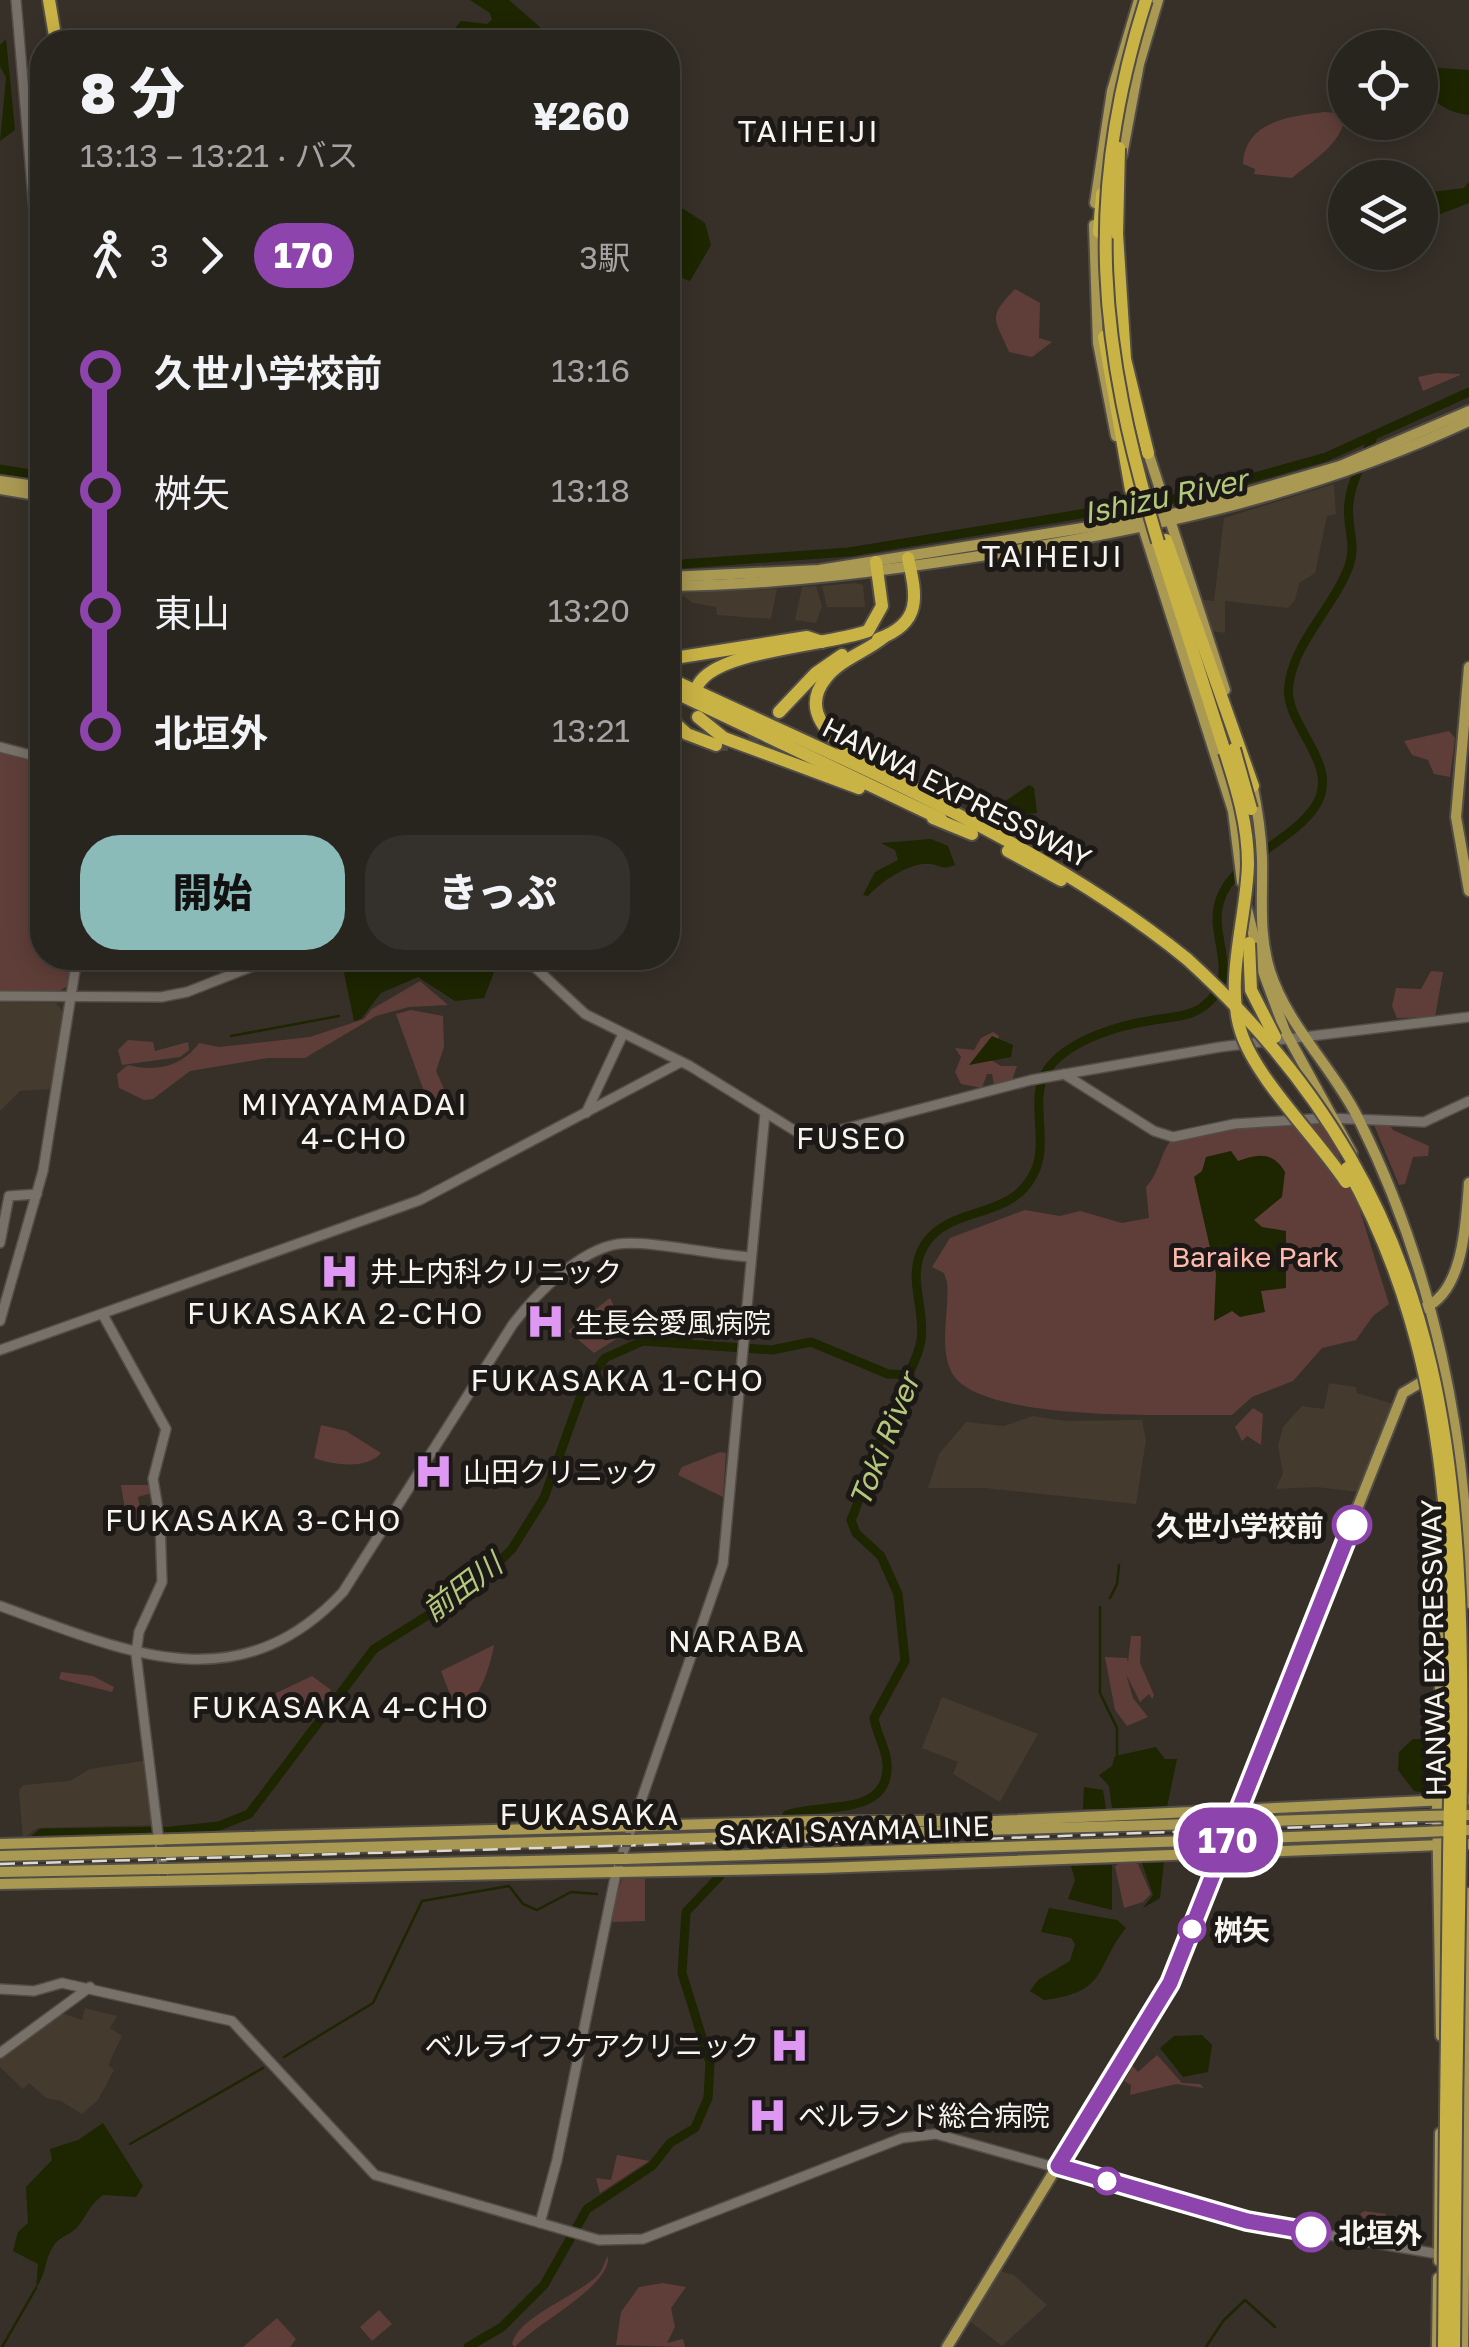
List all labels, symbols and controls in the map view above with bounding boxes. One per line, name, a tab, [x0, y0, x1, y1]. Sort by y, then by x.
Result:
map controls	[1328, 30, 1438, 270]
button: locate	[1328, 30, 1438, 140]
text: 8 分	[80, 59, 185, 125]
text: ¥260	[533, 93, 630, 138]
district label: TAIHEIJI	[738, 113, 880, 149]
text: 13:13 – 13:21 · バス	[80, 136, 359, 174]
button: layers	[1328, 160, 1438, 270]
icon: walk	[80, 228, 135, 283]
icon: forward	[184, 228, 239, 283]
text: 170	[274, 234, 334, 276]
text: 3	[150, 236, 169, 274]
text: 3駅	[579, 238, 630, 276]
text: 久世小学校前	[154, 350, 382, 395]
text: 13:16	[551, 351, 630, 389]
water label: Ishizu River	[1080, 460, 1254, 531]
text: 桝矢	[154, 470, 230, 515]
text: 13:18	[551, 471, 630, 509]
district label: TAIHEIJI	[982, 538, 1124, 574]
text: 東山	[154, 590, 230, 635]
text: 13:20	[548, 591, 630, 629]
text: 北垣外	[154, 710, 268, 755]
street label: HANWA EXPRESSWAY	[817, 710, 1097, 874]
text: 13:21	[552, 711, 630, 749]
button: 開始	[80, 835, 345, 950]
button: きっぷ	[365, 835, 630, 950]
district label: MIYAYAMADAI 4-CHO	[241, 1086, 469, 1156]
district label: FUSEO	[796, 1120, 908, 1156]
park label: Baraike Park	[1171, 1240, 1339, 1273]
hospital icon: 井上内科クリニック	[319, 1250, 361, 1292]
place label: 井上内科クリニック	[370, 1255, 622, 1288]
district label: FUKASAKA 2-CHO	[187, 1295, 485, 1331]
hospital icon: 生長会愛風病院	[524, 1301, 566, 1343]
place label: 生長会愛風病院	[575, 1306, 771, 1339]
district label: FUKASAKA 1-CHO	[470, 1362, 766, 1398]
water label: Toki River	[841, 1364, 929, 1512]
hospital icon: 山田クリニック	[412, 1450, 454, 1492]
place label: 山田クリニック	[463, 1455, 659, 1488]
street label: HANWA EXPRESSWAY	[1414, 1499, 1452, 1797]
district label: FUKASAKA 3-CHO	[105, 1502, 403, 1538]
marker: 久世小学校前	[1333, 1506, 1371, 1544]
place label: 久世小学校前	[1156, 1509, 1324, 1542]
water label: 前田川	[415, 1544, 511, 1628]
district label: NARABA	[668, 1623, 806, 1659]
district label: FUKASAKA 4-CHO	[192, 1689, 490, 1725]
district label: FUKASAKA	[499, 1796, 681, 1832]
line badge: 170	[1170, 1808, 1286, 1872]
street label: SAKAI SAYAMA LINE	[718, 1809, 990, 1851]
text: 170	[1198, 1819, 1258, 1861]
place label: 桝矢	[1214, 1913, 1270, 1946]
marker: 桝矢	[1179, 1916, 1205, 1942]
hospital icon: ベルライフケアクリニック	[768, 2024, 810, 2066]
place label: ベルライフケアクリニック	[424, 2029, 759, 2062]
hospital icon: ベルランド総合病院	[747, 2094, 789, 2136]
place label: ベルランド総合病院	[798, 2099, 1050, 2132]
unlabelled marker	[1094, 2168, 1120, 2194]
marker: 北垣外	[1292, 2213, 1330, 2251]
place label: 北垣外	[1338, 2216, 1422, 2249]

